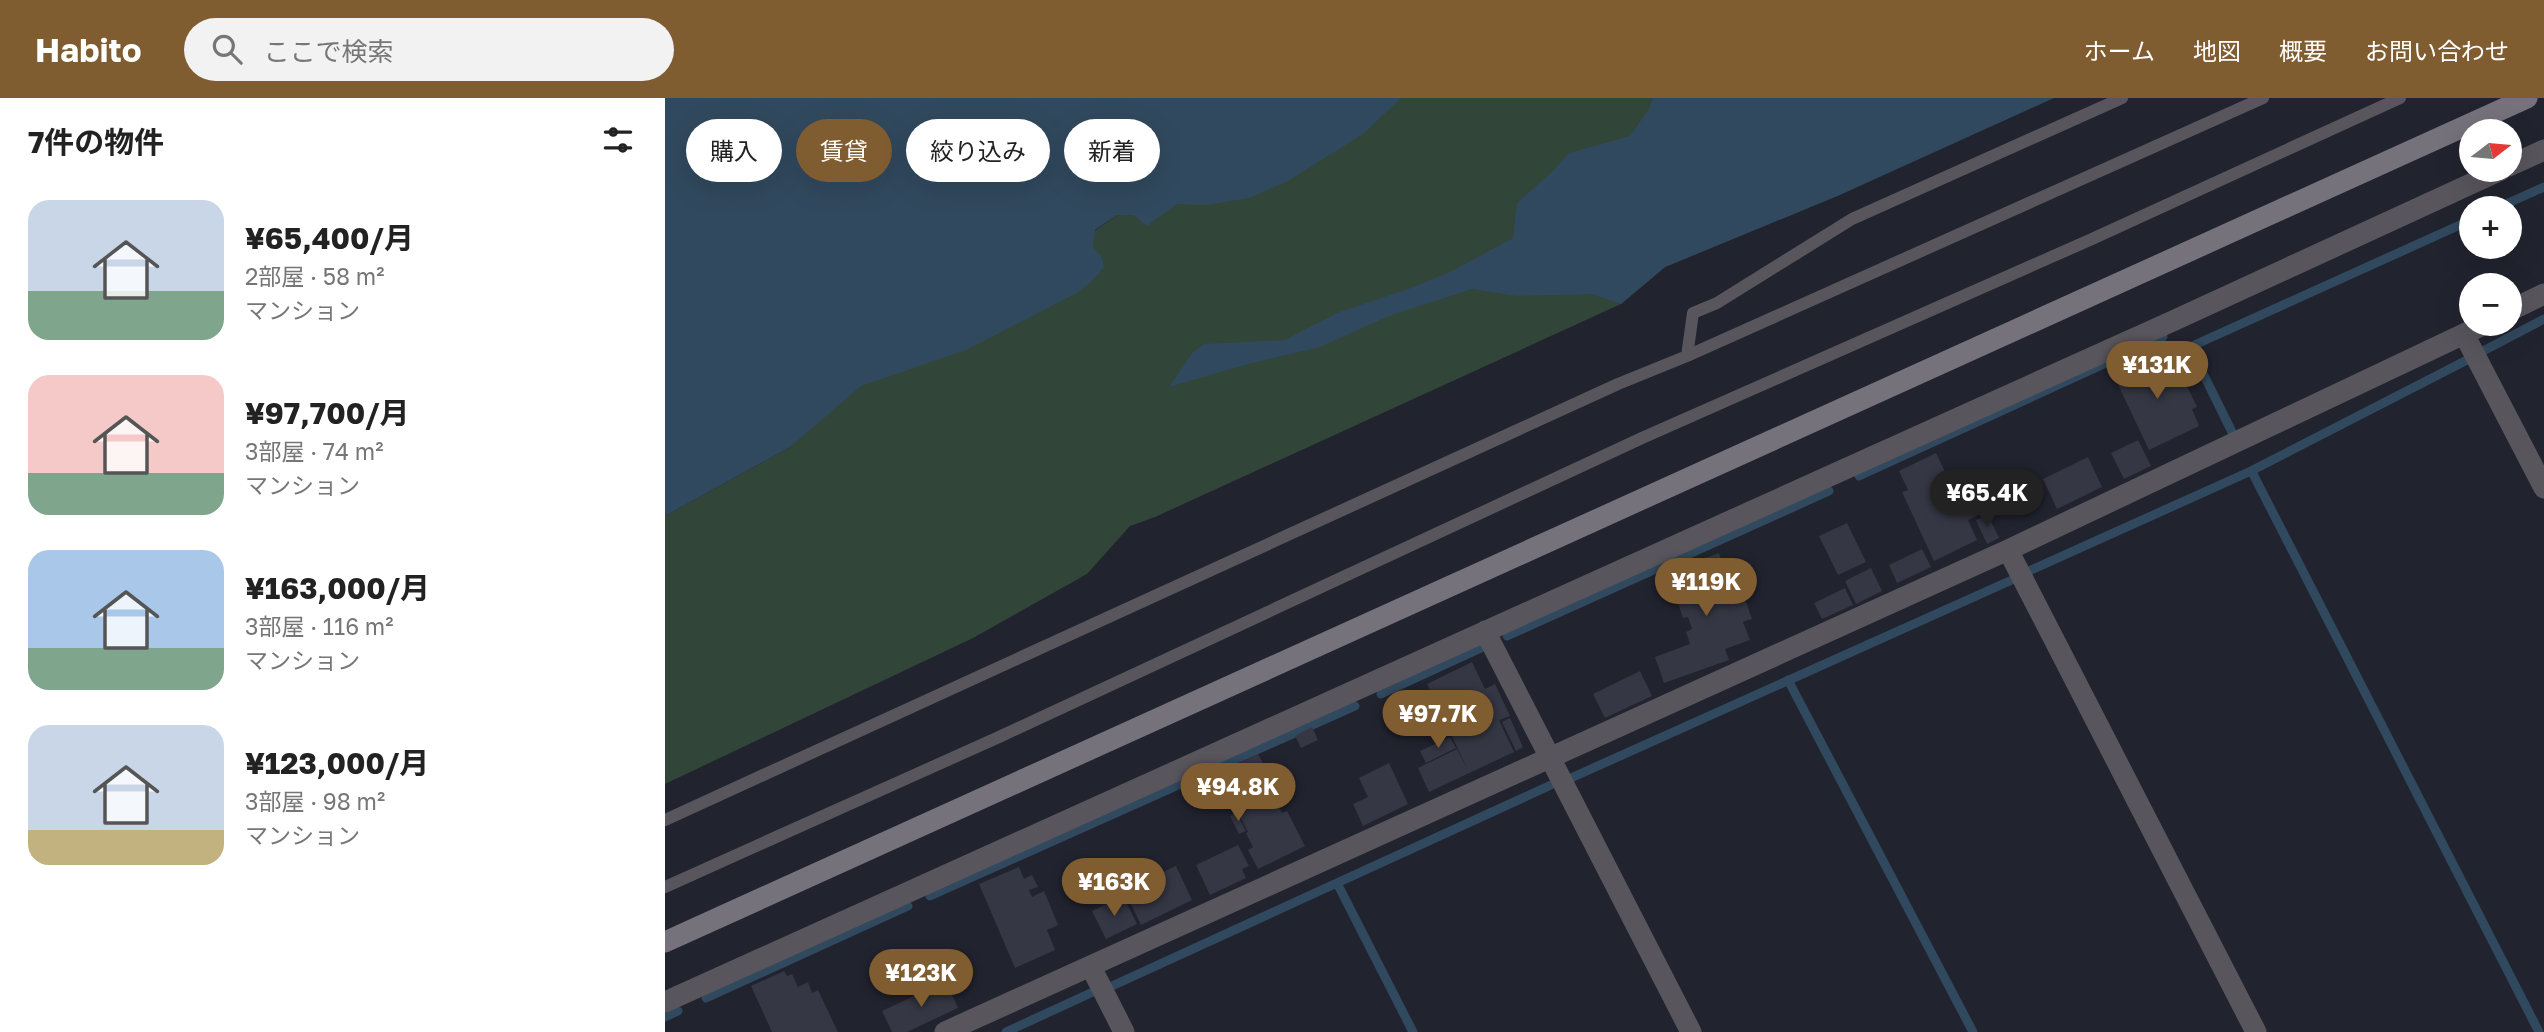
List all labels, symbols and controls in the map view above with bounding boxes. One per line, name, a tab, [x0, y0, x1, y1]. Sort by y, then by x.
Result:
search box	[184, 18, 674, 81]
text: Habito	[35, 30, 142, 69]
icon: search	[208, 30, 246, 68]
text: ここで検索	[264, 36, 394, 67]
text: ホーム	[2084, 36, 2155, 65]
text: 地図	[2193, 36, 2241, 65]
text: 概要	[2279, 36, 2327, 65]
text: お問い合わせ	[2365, 36, 2509, 65]
chip: 購入	[686, 119, 782, 182]
chip: 賃貸	[796, 119, 892, 182]
chip: 絞り込み	[906, 119, 1050, 182]
chip: 新着	[1064, 119, 1160, 182]
north arrow	[2459, 119, 2522, 182]
map controls	[2459, 119, 2522, 336]
icon: filters	[599, 121, 637, 159]
text: 7件の物件	[28, 124, 164, 160]
button: +	[2459, 196, 2522, 259]
text: ¥65,400/月	[245, 220, 414, 256]
icon: home	[84, 228, 168, 312]
text: 2部屋 · 58 m²	[245, 262, 385, 290]
button: −	[2459, 273, 2522, 336]
text: マンション	[245, 296, 360, 324]
pin: ¥131K	[2108, 342, 2206, 401]
text: ¥131K	[2122, 350, 2192, 378]
text: ¥97,700/月	[245, 395, 410, 431]
icon: home	[84, 403, 168, 487]
text: 3部屋 · 74 m²	[245, 437, 383, 465]
pin: ¥65.4K	[1930, 470, 2044, 529]
text: マンション	[245, 471, 360, 499]
text: ¥65.4K	[1946, 478, 2028, 506]
pin: ¥119K	[1657, 559, 1755, 618]
text: ¥119K	[1671, 567, 1741, 595]
text: ¥163,000/月	[245, 570, 430, 606]
icon: home	[84, 578, 168, 662]
text: 3部屋 · 116 m²	[245, 612, 393, 640]
text: マンション	[245, 646, 360, 674]
pin: ¥97.7K	[1381, 690, 1495, 750]
text: ¥97.7K	[1399, 699, 1477, 727]
text: ¥123,000/月	[245, 745, 429, 781]
icon: home	[84, 753, 168, 837]
pin: ¥94.8K	[1181, 764, 1295, 823]
text: ¥94.8K	[1197, 772, 1279, 800]
text: 3部屋 · 98 m²	[245, 787, 385, 815]
text: マンション	[245, 821, 360, 849]
pin: ¥163K	[1065, 858, 1163, 918]
text: ¥163K	[1078, 867, 1150, 895]
pin: ¥123K	[872, 950, 970, 1009]
text: ¥123K	[885, 958, 957, 986]

